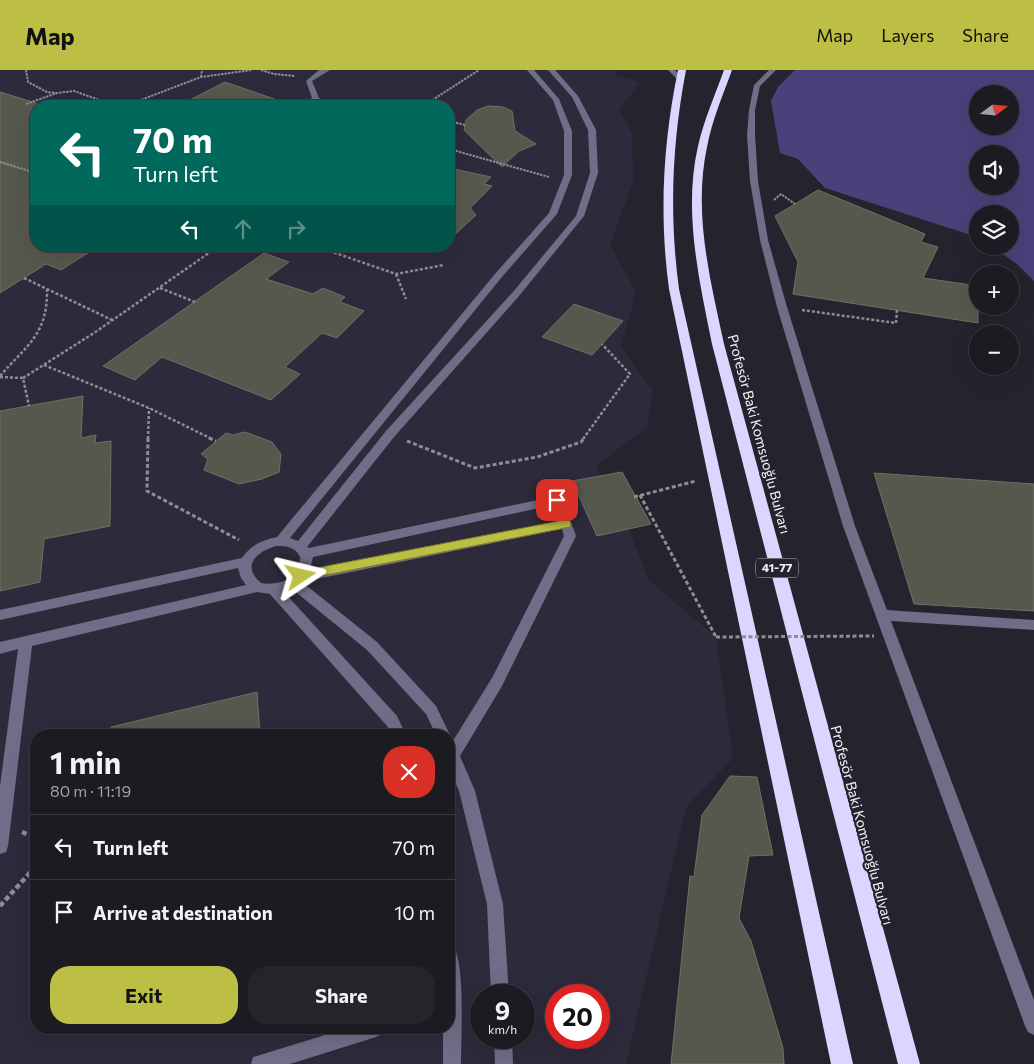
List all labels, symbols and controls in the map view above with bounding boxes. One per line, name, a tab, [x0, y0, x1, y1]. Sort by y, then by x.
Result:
text: Map	[25, 21, 75, 50]
text: Map	[816, 24, 853, 46]
text: Layers	[881, 24, 934, 46]
text: Share	[962, 24, 1009, 46]
north arrow	[969, 85, 1019, 135]
map controls	[969, 85, 1019, 375]
text: 70 m	[133, 117, 213, 160]
icon: left	[50, 120, 115, 185]
button: sound	[969, 145, 1019, 195]
text: Turn left	[133, 160, 218, 187]
button: layers	[969, 205, 1019, 255]
icon: left	[176, 215, 204, 243]
icon: ahead	[229, 215, 257, 243]
icon: right	[282, 215, 310, 243]
button: +	[969, 265, 1019, 315]
button: −	[969, 325, 1019, 375]
street label: Profesör Baki Komsuoğlu Bulvarı	[725, 332, 794, 535]
pin	[536, 479, 578, 521]
icon: arrive	[543, 486, 571, 514]
position arrow	[274, 549, 326, 601]
road number: 41-77	[756, 558, 798, 578]
street label: Profesör Baki Komsuoğlu Bulvarı	[828, 723, 897, 926]
text: 1 min	[50, 743, 121, 780]
button: close	[383, 746, 435, 798]
text: 80 m · 11:19	[50, 781, 131, 800]
icon: left	[50, 833, 78, 861]
text: Turn left	[93, 836, 168, 859]
text: 70 m	[392, 836, 435, 859]
icon: arrive	[50, 898, 78, 926]
text: Arrive at destination	[93, 901, 273, 924]
text: 10 m	[394, 901, 435, 924]
button: Exit	[50, 966, 238, 1024]
button: Share	[248, 966, 435, 1024]
speed limit sign: 20	[545, 984, 610, 1049]
text: 9	[495, 995, 510, 1025]
text: km/h	[488, 1022, 517, 1036]

